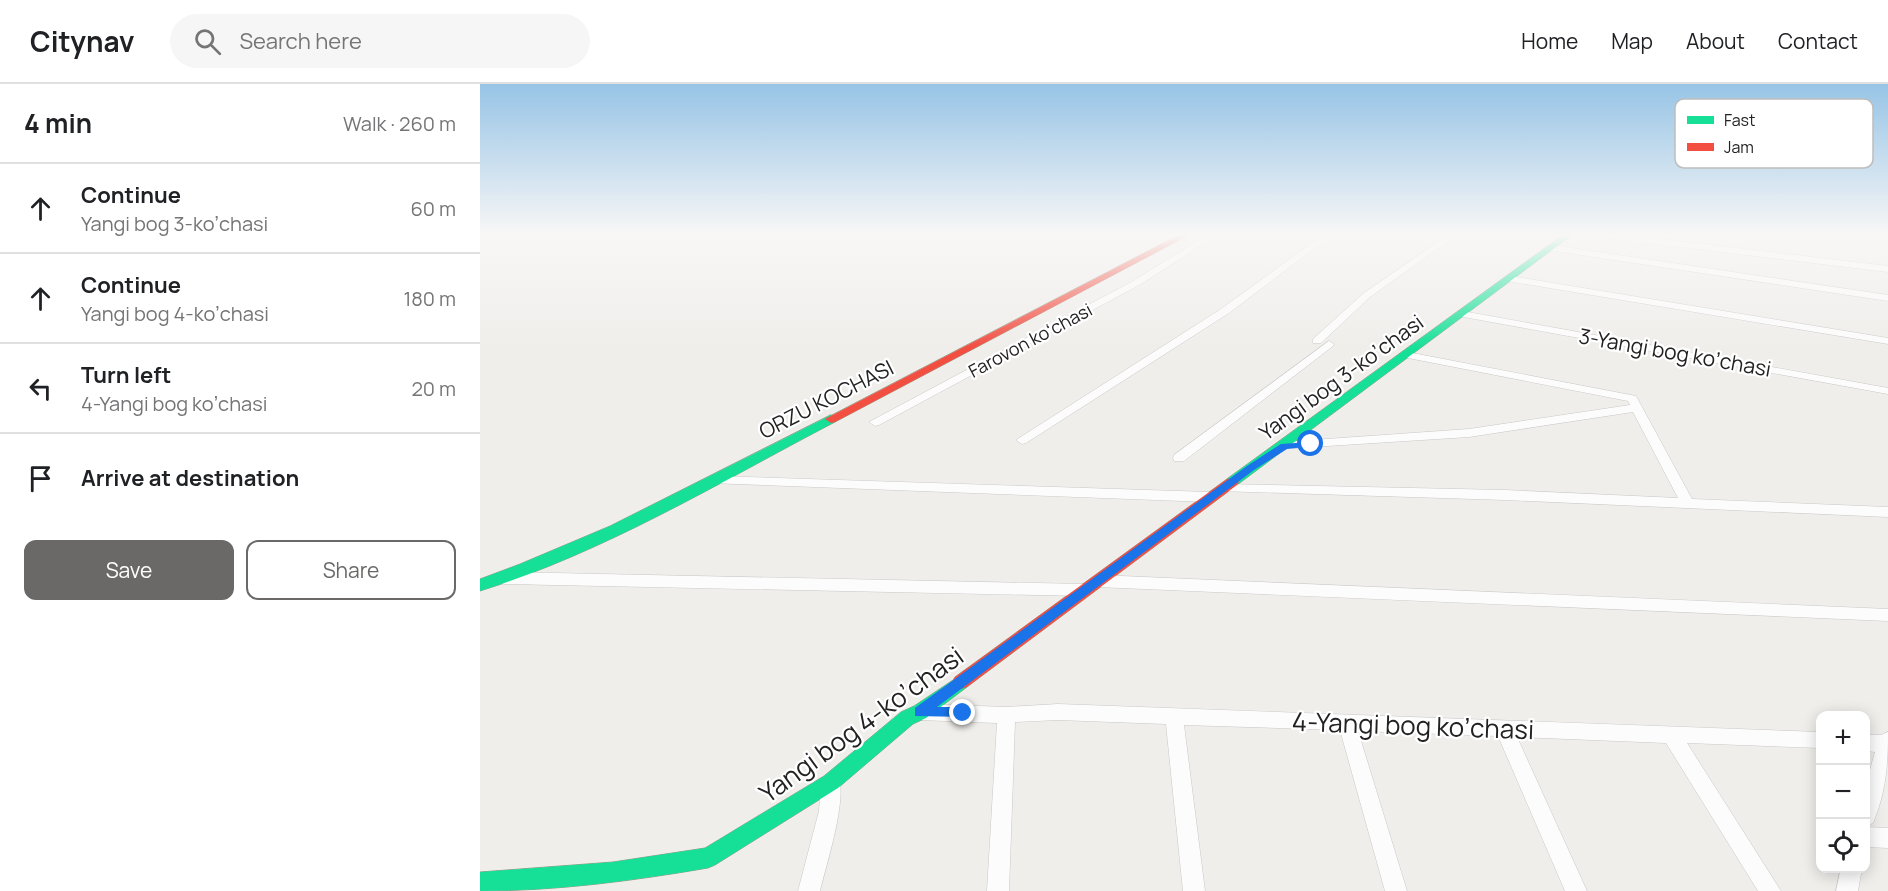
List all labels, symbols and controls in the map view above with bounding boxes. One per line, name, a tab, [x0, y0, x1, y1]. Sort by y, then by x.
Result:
search box	[170, 14, 590, 68]
text: Citynav	[30, 22, 134, 60]
icon: search	[191, 25, 224, 58]
text: Search here	[239, 26, 362, 56]
text: Home	[1521, 27, 1578, 55]
text: Map	[1611, 27, 1653, 55]
text: About	[1686, 27, 1745, 55]
text: Contact	[1778, 27, 1858, 55]
legend	[1675, 99, 1873, 168]
text: 4 min	[24, 105, 92, 141]
text: Fast	[1724, 109, 1755, 131]
text: Walk · 260 m	[343, 110, 456, 137]
text: Jam	[1724, 136, 1754, 158]
text: Continue	[81, 180, 181, 210]
icon: ahead	[24, 192, 57, 225]
text: 60 m	[410, 195, 456, 222]
text: Yangi bog 3-koʼchasi	[81, 210, 268, 237]
text: Continue	[81, 270, 181, 300]
icon: ahead	[24, 282, 57, 315]
text: 180 m	[403, 285, 456, 312]
street label: Farovon koʻchasi	[964, 297, 1096, 383]
text: Yangi bog 4-koʼchasi	[81, 300, 269, 327]
street label: Yangi bog 3-koʼchasi	[1253, 308, 1429, 446]
street label: 3-Yangi bog koʼchasi	[1577, 321, 1773, 383]
street label: ORZU KOCHASI	[754, 353, 898, 445]
text: Turn left	[81, 360, 171, 390]
icon: left	[24, 372, 57, 405]
text: 20 m	[411, 375, 456, 402]
text: 4-Yangi bog koʼchasi	[81, 390, 267, 417]
route start	[1297, 430, 1323, 456]
icon: arrive	[24, 462, 57, 495]
text: Arrive at destination	[81, 463, 299, 493]
button: Save	[24, 540, 234, 600]
button: Share	[246, 540, 456, 600]
street label: Yangi bog 4-koʼchasi	[752, 638, 970, 810]
route end	[949, 699, 975, 725]
street label: 4-Yangi bog koʼchasi	[1291, 703, 1535, 747]
map controls	[1816, 711, 1870, 873]
button: +	[1816, 711, 1870, 765]
button: −	[1816, 765, 1870, 819]
button: locate	[1816, 819, 1870, 873]

